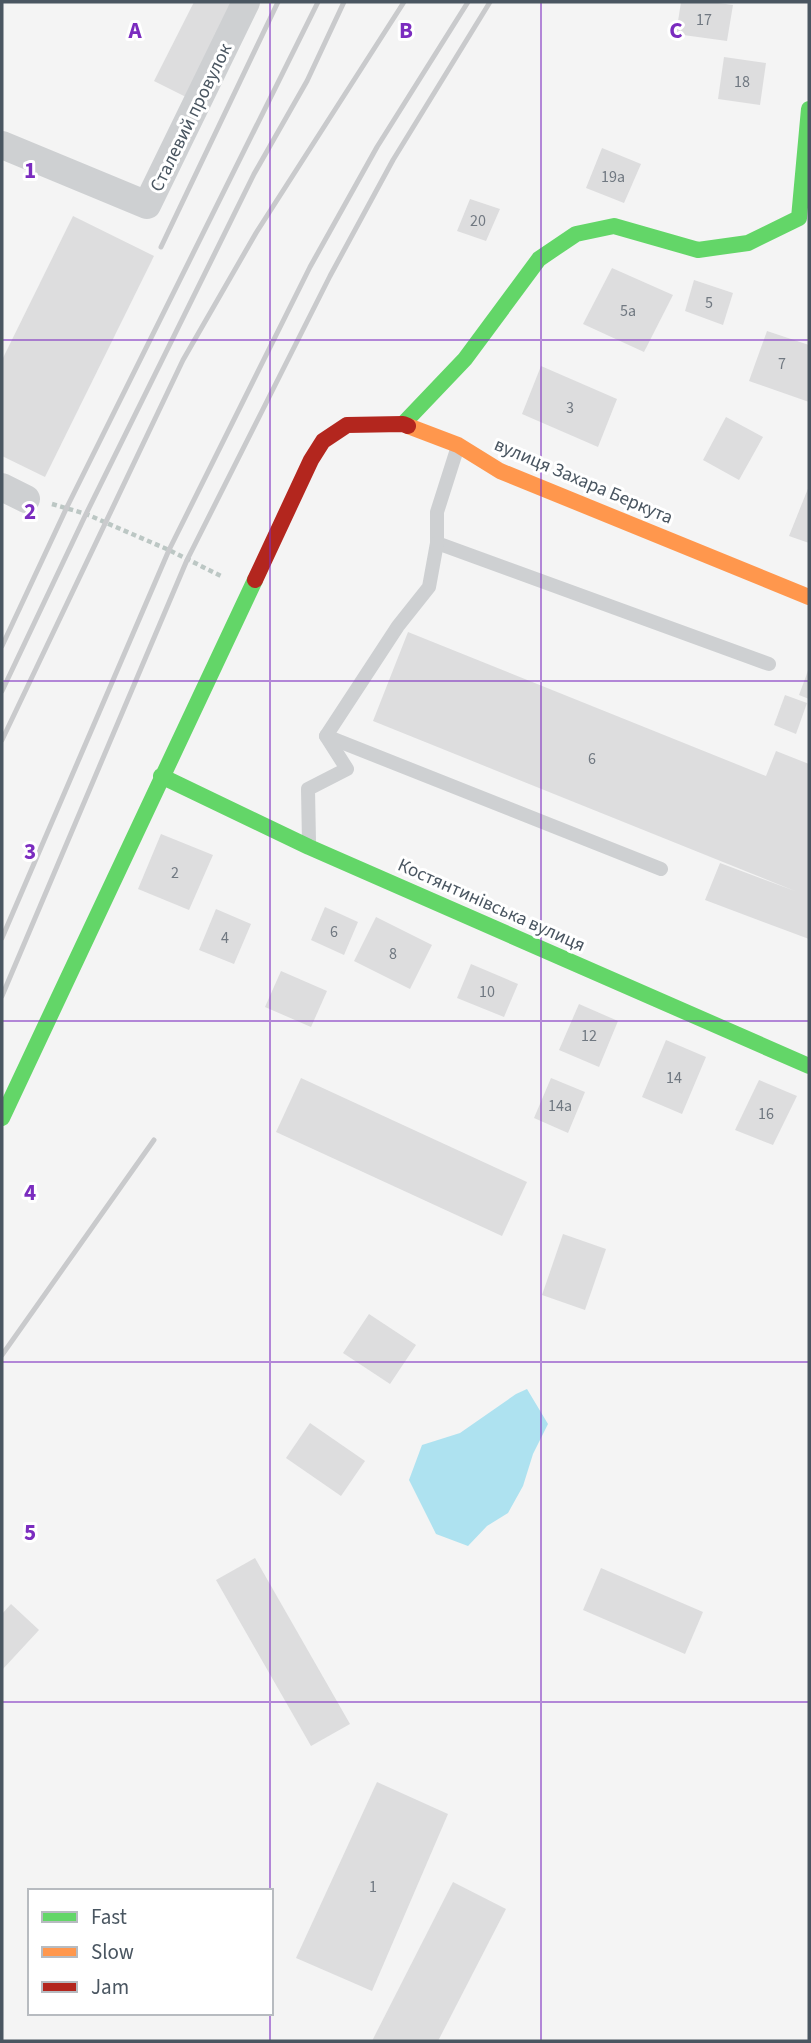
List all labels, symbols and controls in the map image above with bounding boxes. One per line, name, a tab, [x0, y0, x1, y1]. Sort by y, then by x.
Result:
house number: 17	[696, 9, 712, 31]
text: A	[127, 14, 142, 47]
text: B	[399, 14, 413, 47]
text: C	[669, 14, 683, 47]
street label: Сталевий провулок	[144, 38, 239, 196]
house number: 18	[734, 71, 750, 93]
text: 1	[24, 154, 36, 187]
house number: 19а	[601, 166, 625, 188]
house number: 20	[470, 210, 486, 232]
house number: 5	[705, 292, 713, 314]
house number: 5а	[620, 300, 636, 322]
house number: 7	[778, 353, 786, 375]
house number: 3	[566, 397, 574, 419]
street label: вулиця Захара Беркута	[490, 431, 677, 531]
text: 2	[24, 495, 36, 528]
house number: 6	[588, 748, 596, 770]
text: 3	[24, 835, 36, 868]
street label: Костянтинівська вулиця	[393, 852, 589, 959]
house number: 2	[171, 862, 179, 884]
house number: 6	[330, 921, 338, 943]
house number: 4	[221, 927, 229, 949]
house number: 8	[389, 943, 397, 965]
house number: 10	[479, 981, 495, 1003]
house number: 12	[581, 1025, 597, 1047]
house number: 14	[666, 1067, 682, 1089]
house number: 14а	[548, 1095, 572, 1117]
house number: 16	[758, 1103, 774, 1125]
text: 4	[24, 1176, 36, 1209]
text: 5	[24, 1516, 36, 1549]
house number: 1	[369, 1876, 377, 1898]
legend	[28, 1889, 273, 2015]
text: Fast	[91, 1902, 127, 1932]
text: Slow	[91, 1937, 134, 1967]
text: Jam	[91, 1972, 129, 2002]

